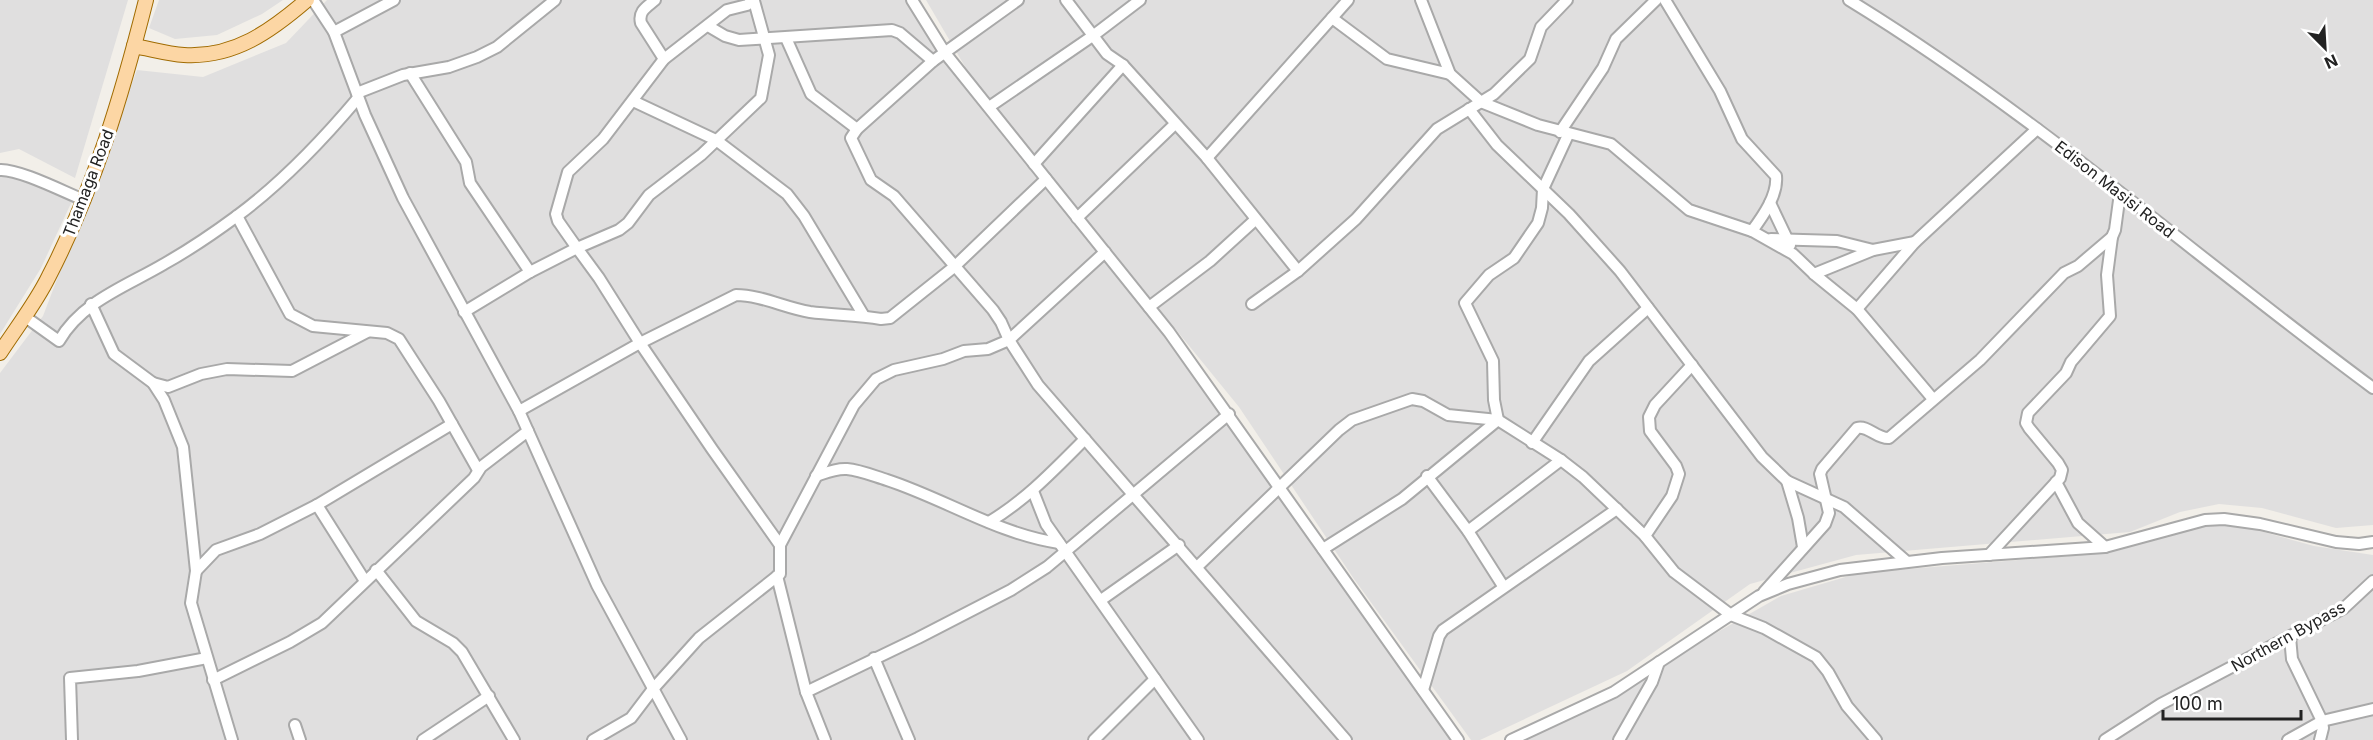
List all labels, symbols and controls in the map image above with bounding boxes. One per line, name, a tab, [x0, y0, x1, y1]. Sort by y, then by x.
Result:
north arrow	[2295, 18, 2355, 78]
text: N	[2321, 50, 2341, 73]
street label: Thamaga Road	[58, 126, 118, 240]
street label: Edison Masisi Road	[2051, 136, 2179, 242]
street label: Northern Bypass	[2227, 596, 2349, 676]
scale bar	[2163, 683, 2301, 721]
text: 100 m	[2172, 693, 2223, 714]

